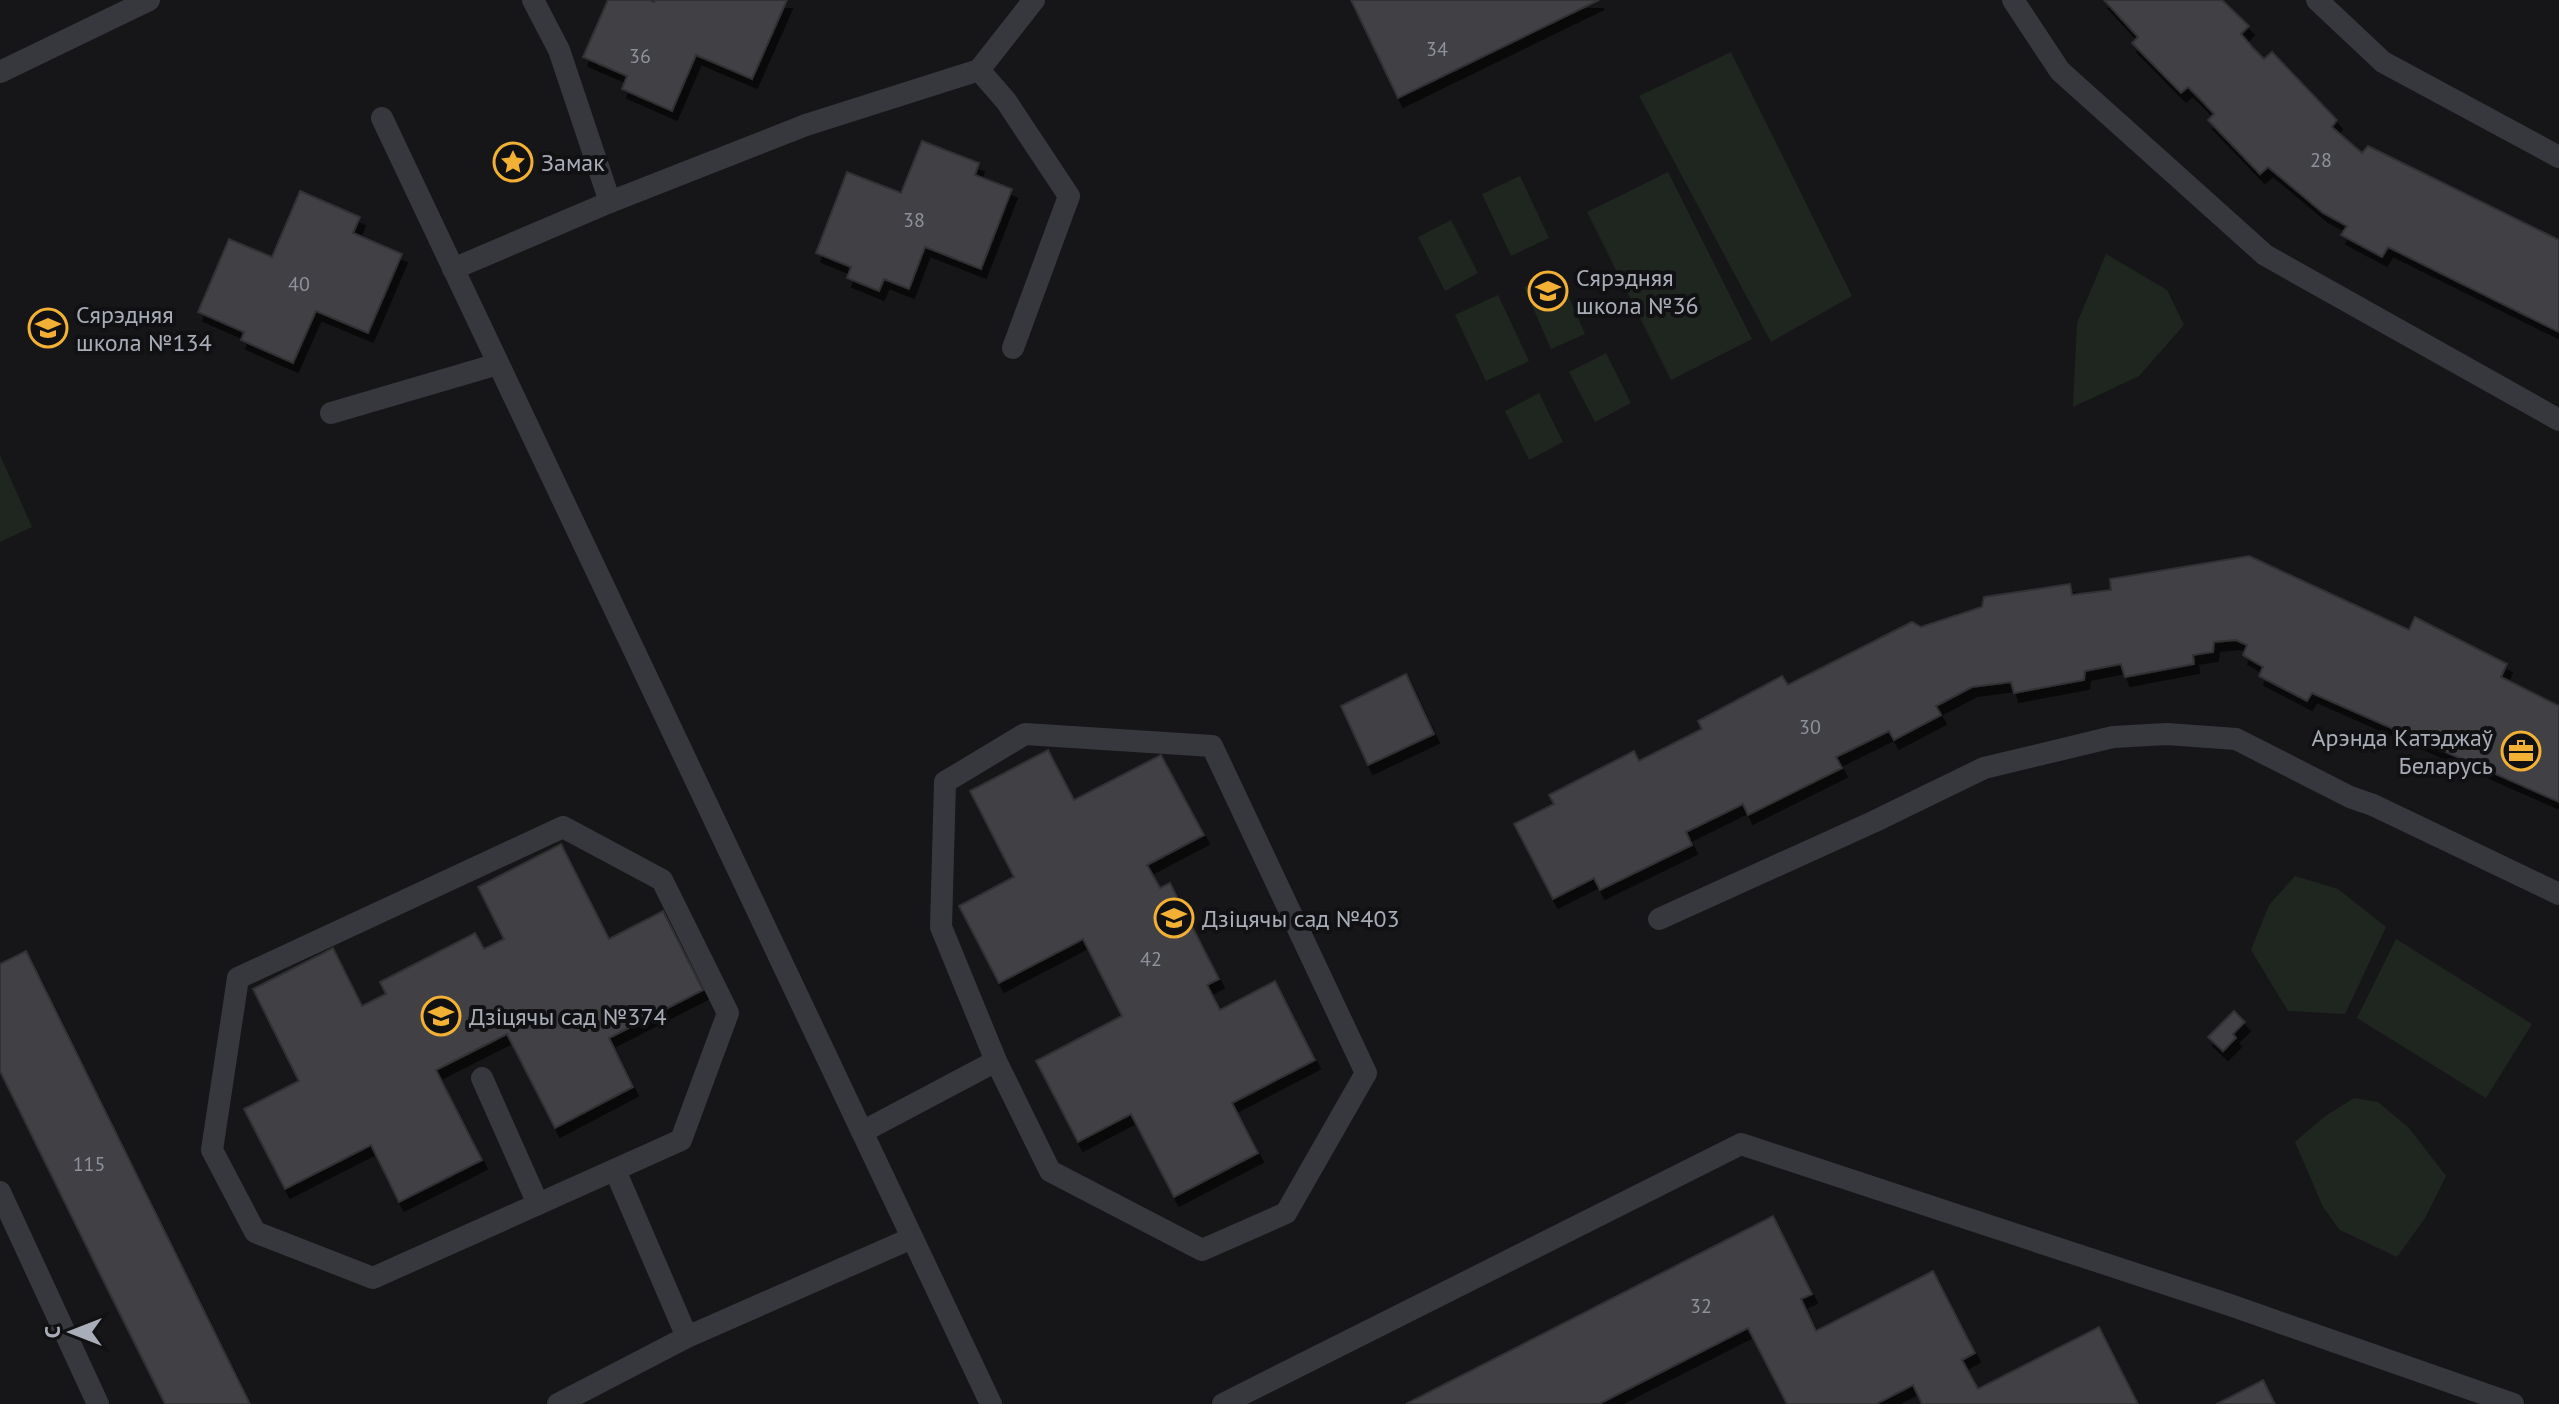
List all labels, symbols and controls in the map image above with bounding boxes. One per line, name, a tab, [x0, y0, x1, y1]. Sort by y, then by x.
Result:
house number: 34	[1426, 36, 1448, 62]
house number: 36	[629, 43, 651, 69]
place icon: Замак	[492, 141, 534, 183]
place label: Замак	[541, 147, 605, 178]
house number: 28	[2310, 147, 2332, 173]
house number: 38	[903, 207, 925, 233]
place label: Сярэдняя школа №36	[1576, 262, 1699, 321]
school or university icon: Сярэдняя школа №36	[1527, 270, 1569, 312]
house number: 40	[288, 271, 310, 297]
place label: Сярэдняя школа №134	[76, 299, 212, 358]
school or university icon: Сярэдняя школа №134	[27, 307, 69, 349]
house number: 30	[1799, 714, 1821, 740]
place label: Арэнда Катэджаў Беларусь	[2312, 722, 2493, 781]
office icon: Арэнда Катэджаў Беларусь	[2500, 730, 2542, 772]
school or university icon: Дзіцячы сад №403	[1153, 897, 1195, 939]
place label: Дзіцячы сад №403	[1202, 903, 1400, 934]
house number: 42	[1140, 946, 1162, 972]
school or university icon: Дзіцячы сад №374	[420, 995, 462, 1037]
place label: Дзіцячы сад №374	[469, 1001, 667, 1032]
house number: 115	[73, 1151, 105, 1177]
north arrow	[32, 1292, 112, 1372]
house number: 32	[1690, 1293, 1712, 1319]
text: С	[38, 1326, 66, 1338]

